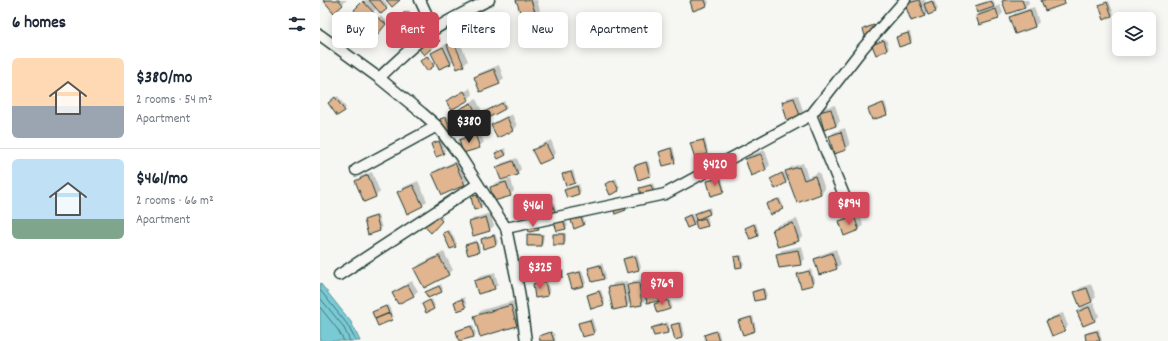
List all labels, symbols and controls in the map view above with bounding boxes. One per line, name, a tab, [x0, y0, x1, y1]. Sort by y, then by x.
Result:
text: 6 homes	[12, 12, 66, 36]
chip: Buy	[332, 12, 378, 48]
chip: Rent	[386, 12, 439, 48]
chip: Filters	[447, 12, 510, 48]
chip: New	[518, 12, 568, 48]
chip: Apartment	[576, 12, 662, 48]
map controls	[1112, 12, 1156, 56]
button: layers	[1112, 12, 1156, 56]
icon: filters	[286, 13, 308, 35]
text: $380/mo	[136, 67, 192, 91]
icon: home	[44, 74, 92, 122]
text: 2 rooms · 54 m²	[136, 91, 212, 110]
text: Apartment	[136, 110, 190, 129]
pin: $380	[445, 110, 493, 144]
text: $380	[457, 113, 481, 132]
pin: $420	[691, 153, 739, 187]
text: $420	[703, 156, 727, 175]
text: $461/mo	[136, 168, 188, 192]
icon: home	[44, 175, 92, 223]
text: 2 rooms · 66 m²	[136, 192, 214, 211]
pin: $894	[825, 192, 873, 226]
pin: $461	[509, 194, 557, 228]
text: $894	[837, 195, 861, 214]
text: $461	[522, 197, 544, 216]
text: Apartment	[136, 211, 190, 230]
pin: $325	[516, 256, 564, 290]
text: $325	[528, 259, 552, 278]
pin: $769	[638, 272, 686, 306]
text: $769	[650, 275, 674, 294]

